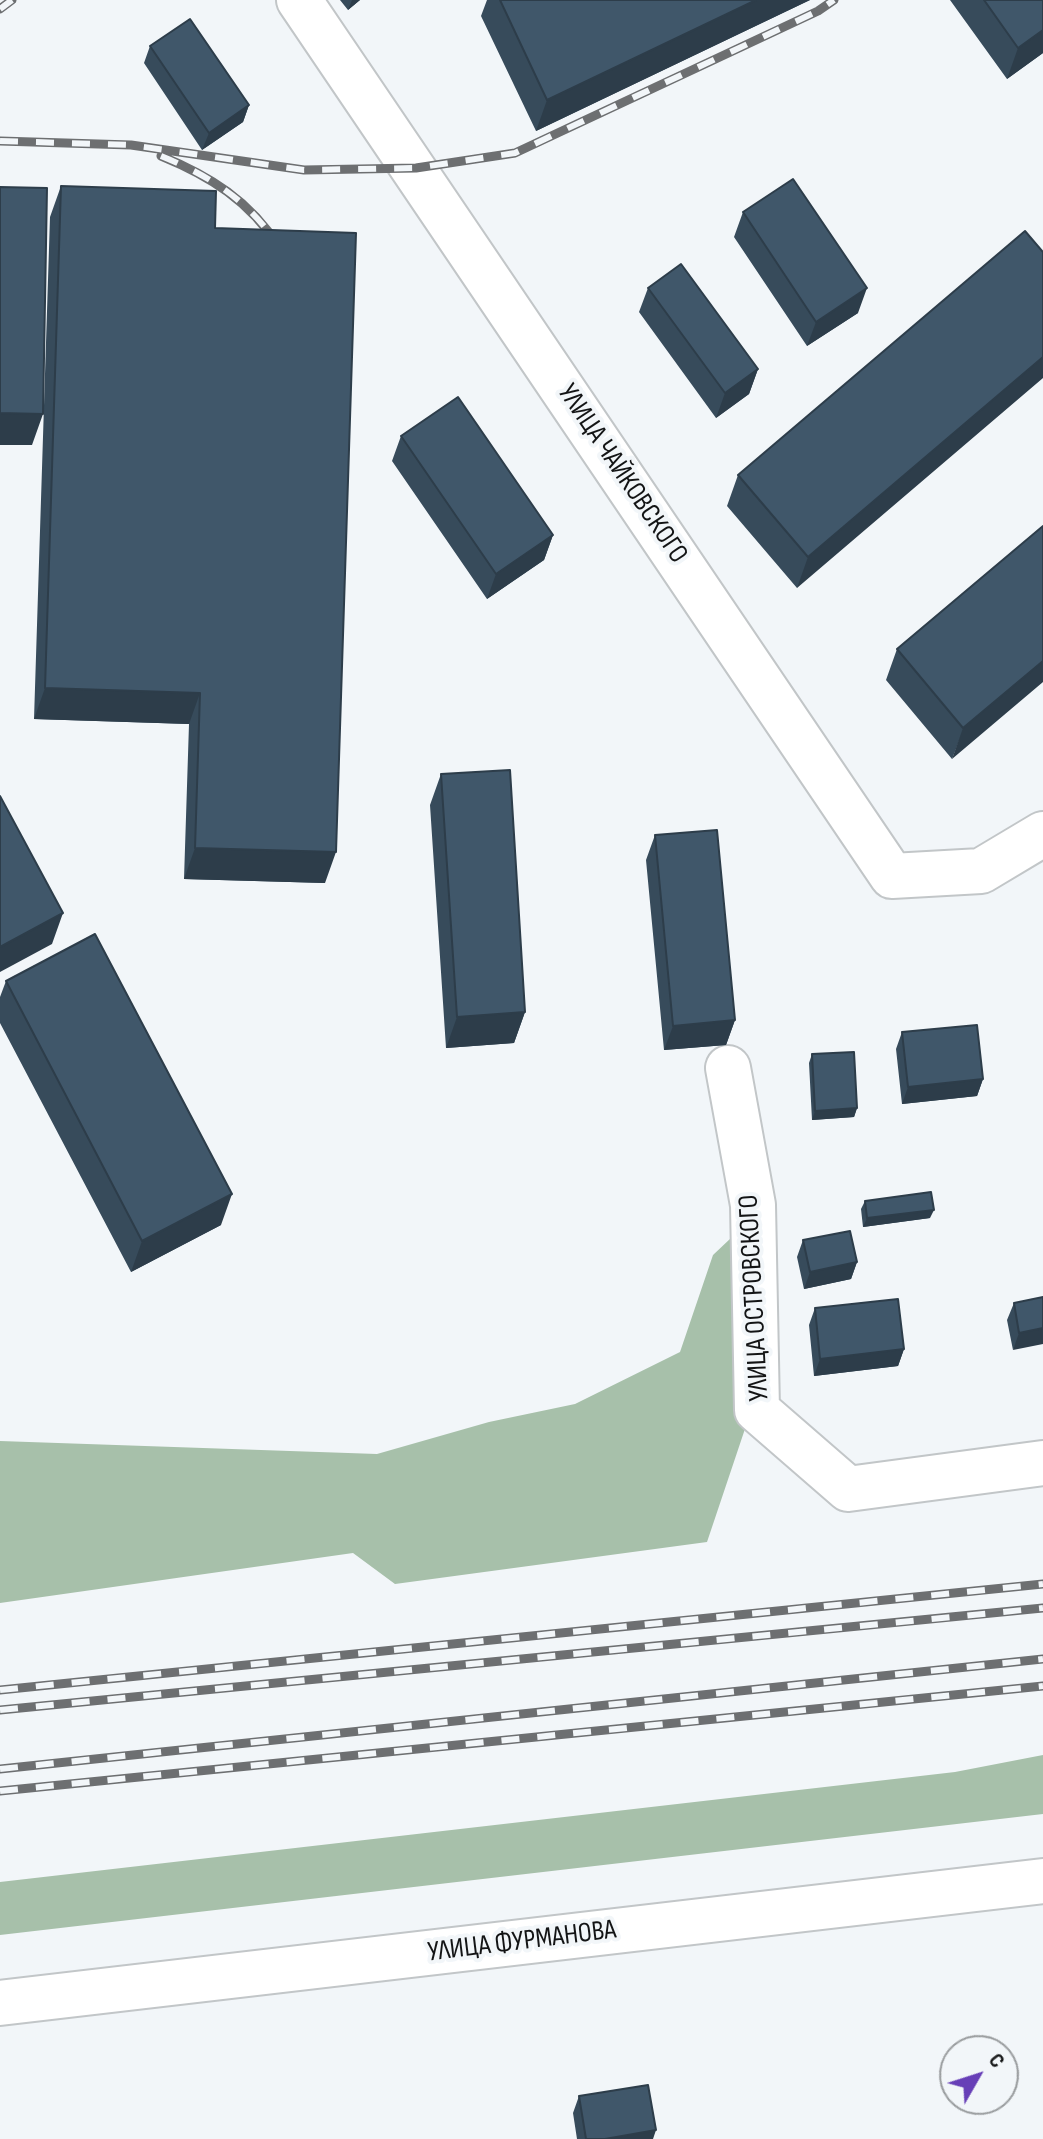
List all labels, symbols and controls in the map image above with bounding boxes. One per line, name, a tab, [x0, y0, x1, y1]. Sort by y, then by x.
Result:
street label: УЛИЦА ЧАЙКОВСКОГО	[550, 378, 694, 570]
street label: УЛИЦА ОСТРОВСКОГО	[733, 1194, 777, 1402]
street label: УЛИЦА ФУРМАНОВА	[426, 1914, 618, 1970]
north arrow	[939, 2035, 1019, 2115]
text: С	[982, 2048, 1011, 2074]

